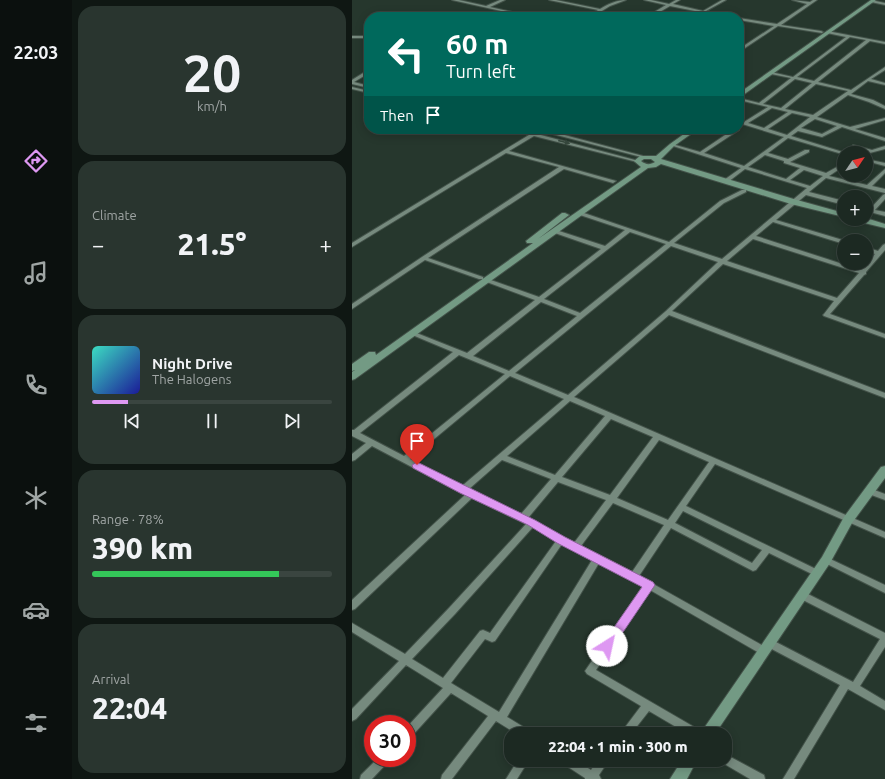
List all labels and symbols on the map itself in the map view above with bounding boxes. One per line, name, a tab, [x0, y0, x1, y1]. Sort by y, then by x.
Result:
one-way arrow	[557, 140, 570, 146]
north arrow	[837, 146, 873, 182]
pin	[400, 424, 434, 465]
position arrow	[586, 625, 628, 667]
speed limit sign: 30	[364, 715, 416, 767]

